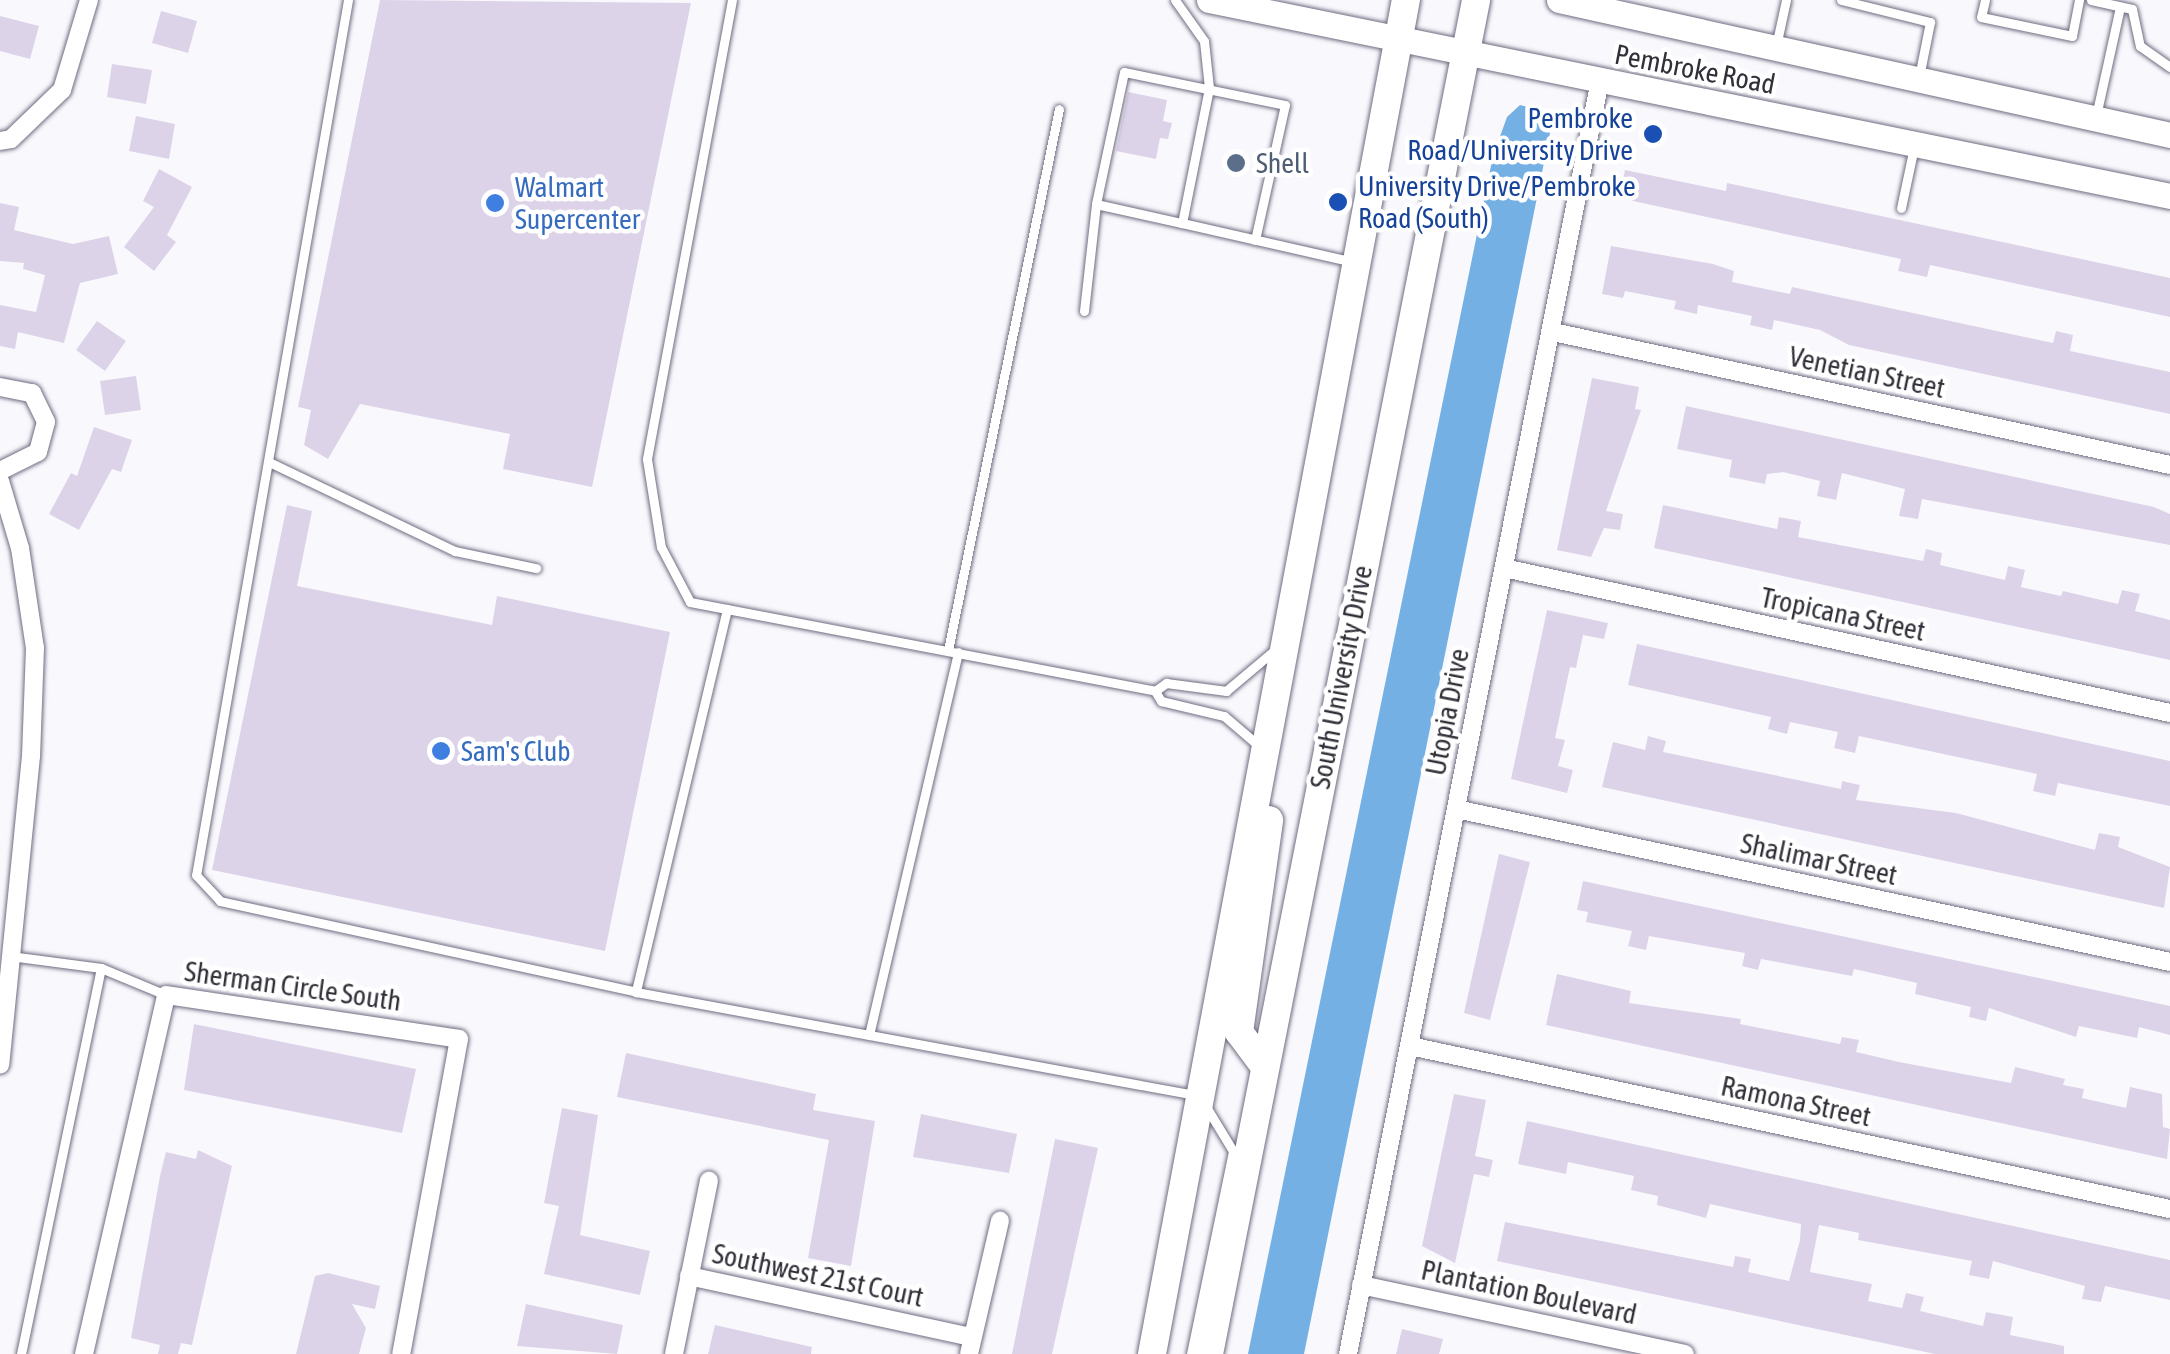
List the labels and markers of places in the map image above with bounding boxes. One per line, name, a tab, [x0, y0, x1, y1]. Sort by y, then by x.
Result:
place label: Pembroke Road/University Drive	[1407, 101, 1633, 167]
marker: Pembroke Road/University Drive	[1642, 123, 1664, 145]
place label: Shell	[1256, 146, 1309, 180]
marker: Shell	[1225, 152, 1247, 174]
place label: University Drive/Pembroke Road (South)	[1358, 169, 1636, 235]
place label: Walmart Supercenter	[515, 170, 640, 236]
marker: University Drive/Pembroke Road (South)	[1327, 191, 1349, 213]
marker: Walmart Supercenter	[484, 192, 506, 214]
place label: Sam's Club	[461, 734, 571, 768]
marker: Sam's Club	[430, 740, 452, 762]

